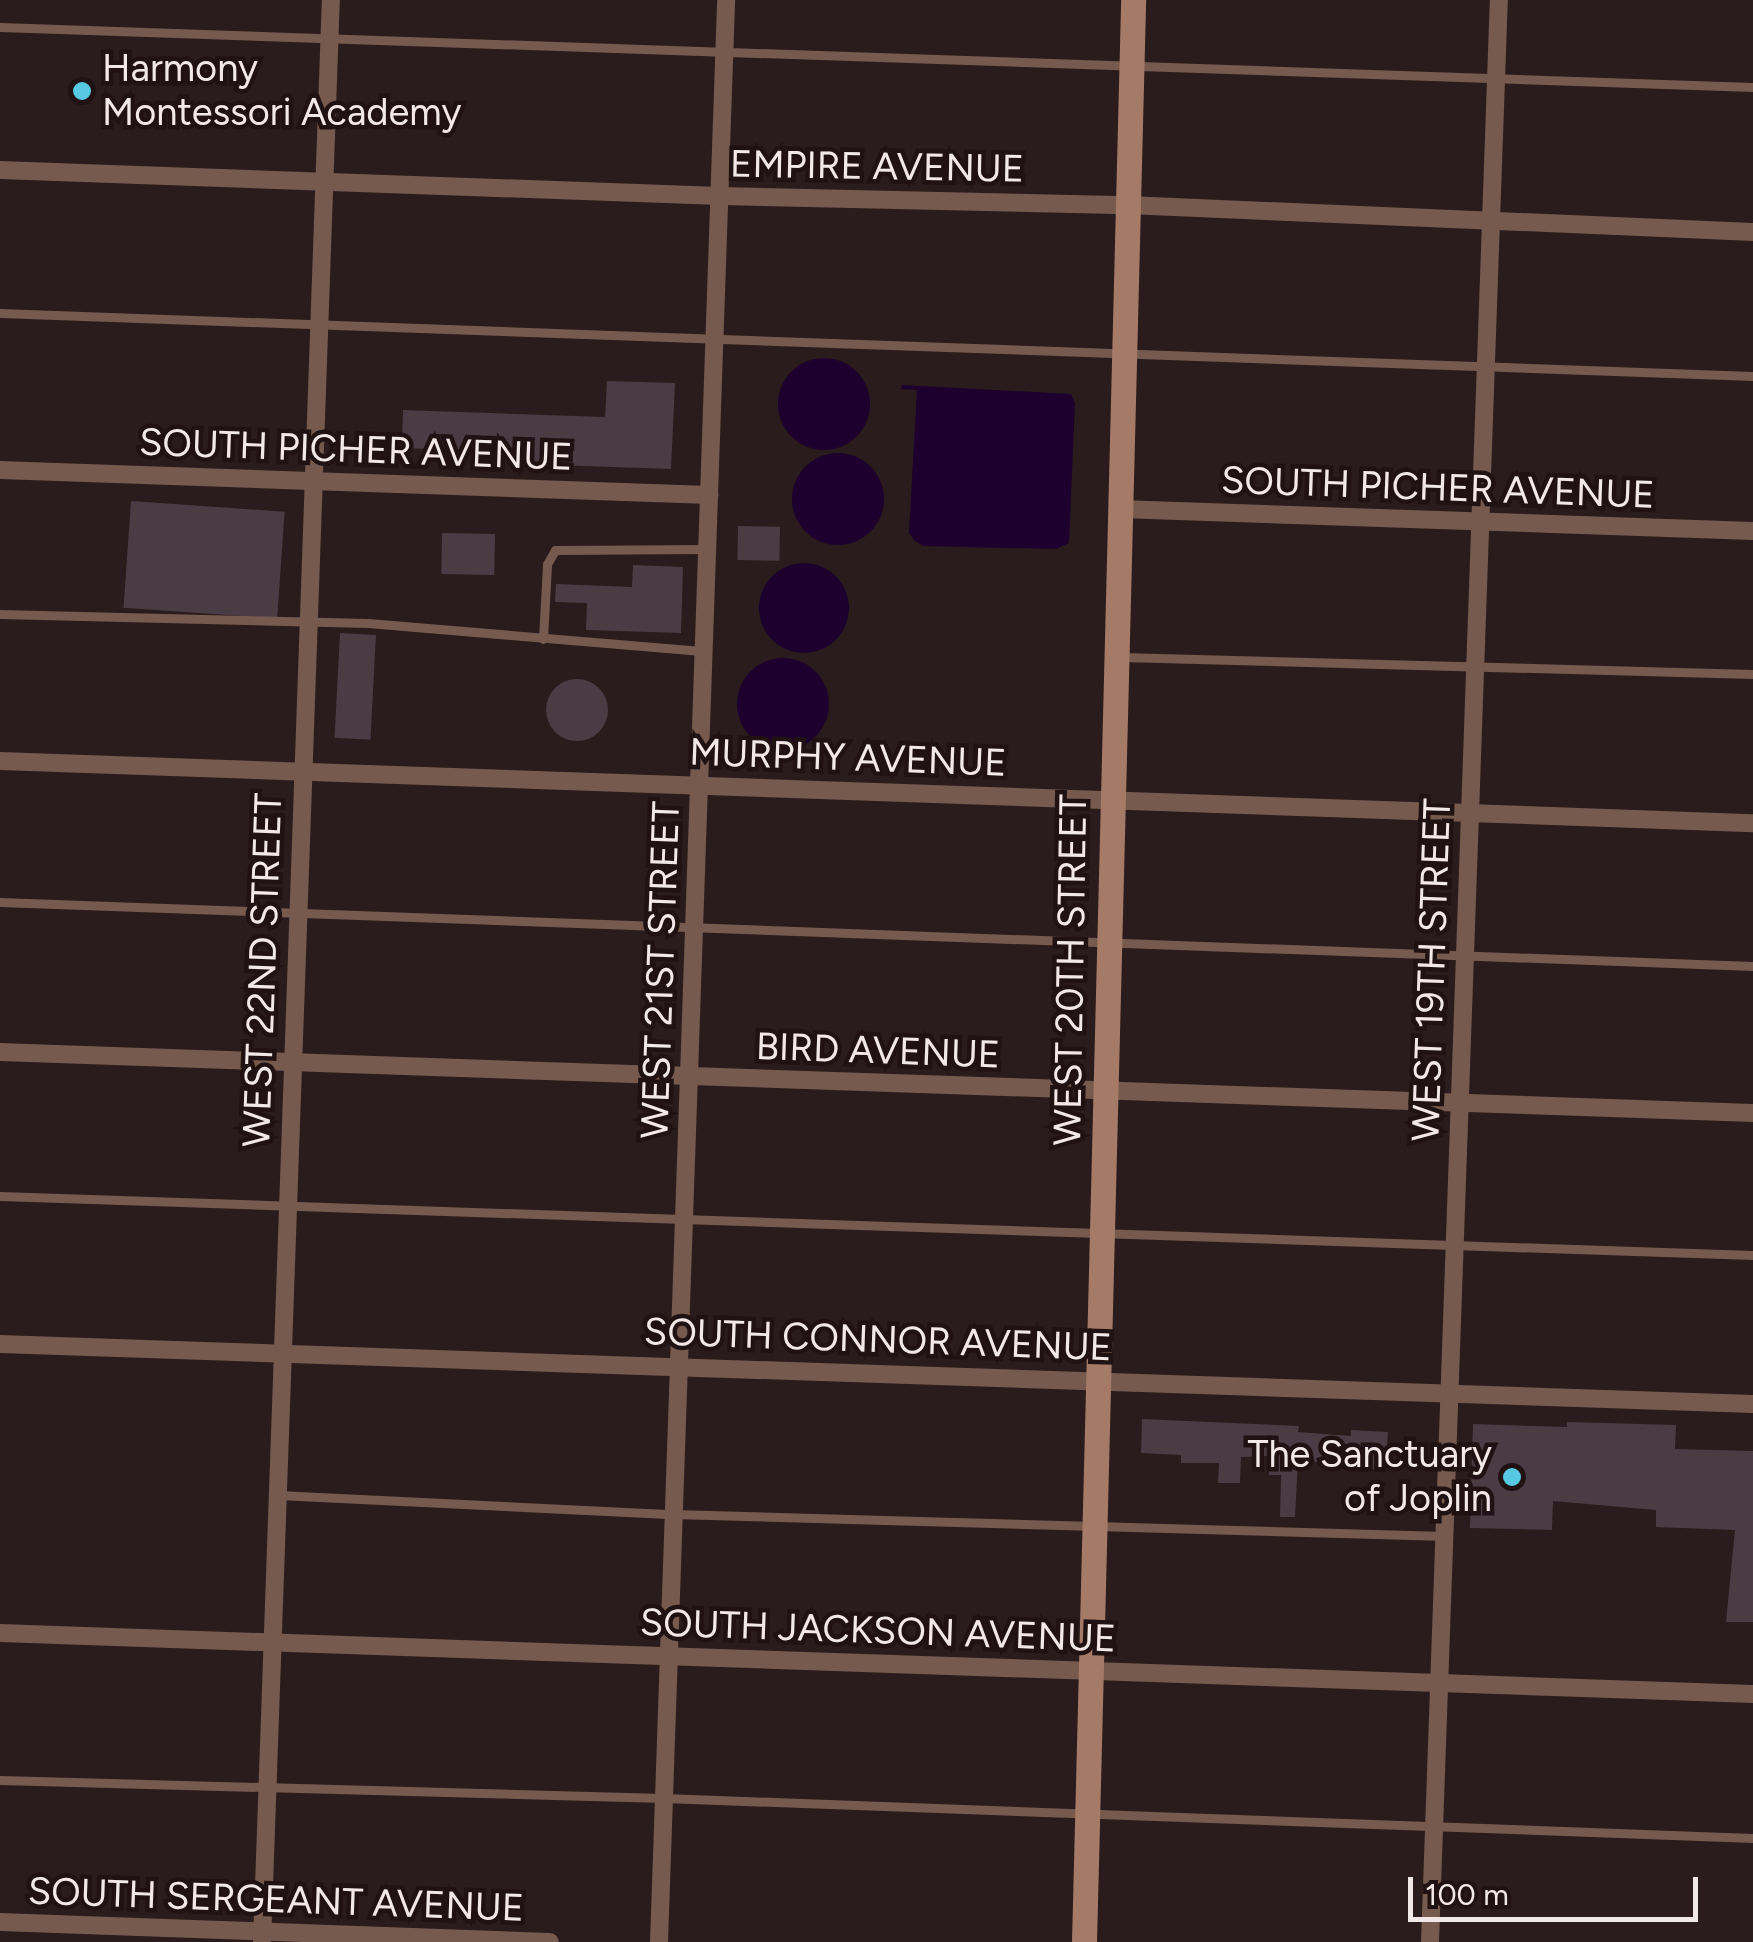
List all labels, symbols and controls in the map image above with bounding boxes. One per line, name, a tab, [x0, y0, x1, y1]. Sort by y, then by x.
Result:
place label: Harmony Montessori Academy	[102, 46, 461, 136]
marker: Harmony Montessori Academy	[71, 80, 93, 102]
street label: EMPIRE AVENUE	[729, 142, 1025, 192]
street label: SOUTH PICHER AVENUE	[138, 420, 574, 480]
street label: SOUTH PICHER AVENUE	[1220, 458, 1656, 518]
street label: MURPHY AVENUE	[689, 730, 1007, 786]
street label: WEST 22ND STREET	[234, 792, 292, 1148]
street label: WEST 20TH STREET	[1045, 794, 1097, 1146]
street label: WEST 19TH STREET	[1403, 798, 1461, 1142]
street label: WEST 21ST STREET	[632, 801, 690, 1139]
street label: BIRD AVENUE	[755, 1024, 1001, 1078]
street label: SOUTH CONNOR AVENUE	[643, 1309, 1113, 1371]
place label: The Sanctuary of Joplin	[1247, 1432, 1492, 1522]
marker: The Sanctuary of Joplin	[1501, 1466, 1523, 1488]
street label: SOUTH JACKSON AVENUE	[639, 1600, 1117, 1662]
scale bar	[1413, 1857, 1703, 1919]
street label: SOUTH SERGEANT AVENUE	[27, 1869, 525, 1931]
text: 100 m	[1425, 1876, 1509, 1913]

